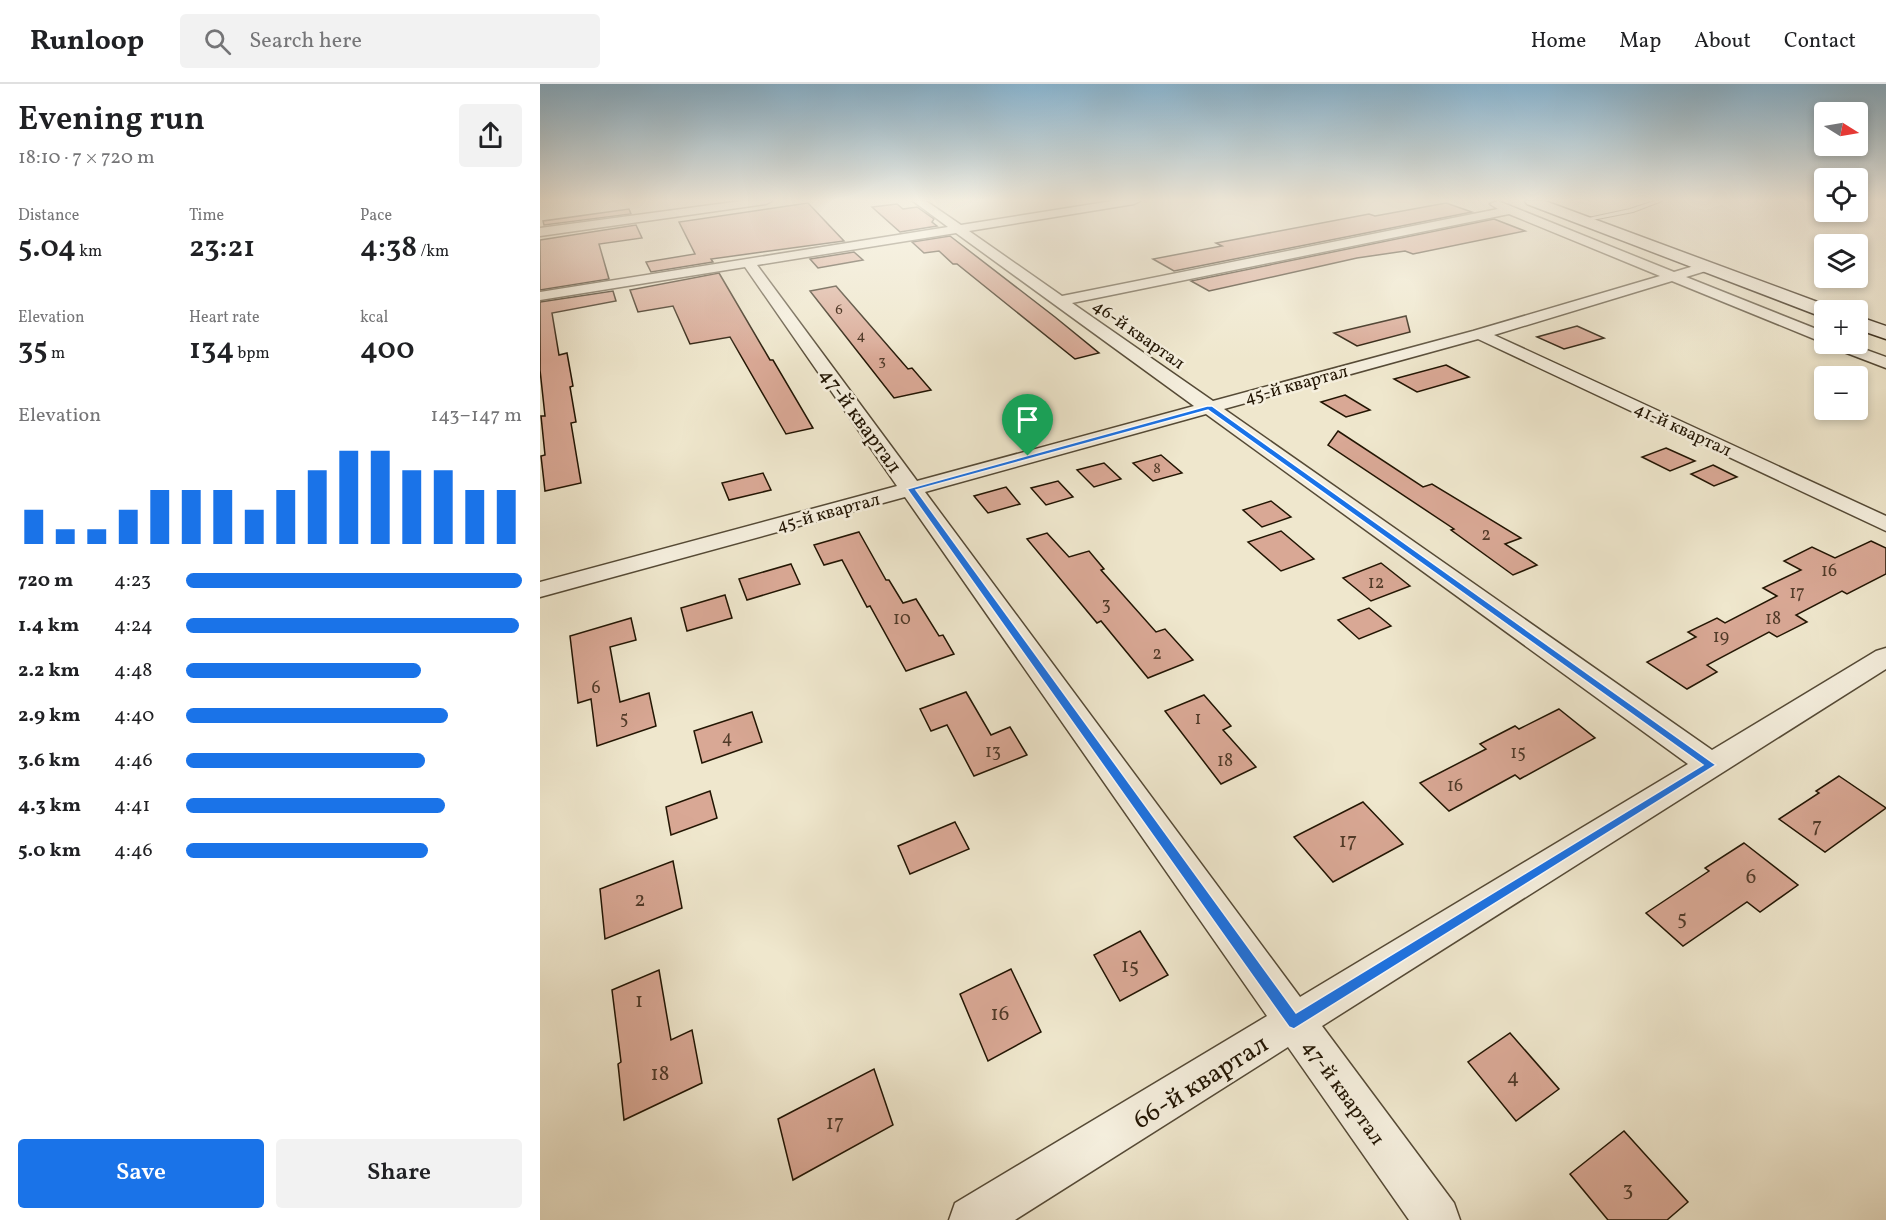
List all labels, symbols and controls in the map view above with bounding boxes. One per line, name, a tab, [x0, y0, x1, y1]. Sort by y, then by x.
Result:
search box	[180, 14, 600, 68]
text: Runloop	[30, 22, 144, 61]
icon: search	[201, 25, 234, 58]
text: Search here	[249, 26, 362, 57]
text: Home	[1531, 27, 1586, 56]
text: Map	[1619, 27, 1661, 56]
text: About	[1694, 27, 1751, 56]
text: Contact	[1784, 27, 1856, 56]
text: Evening run	[18, 98, 205, 144]
north arrow	[1814, 102, 1868, 156]
map controls	[1814, 102, 1868, 420]
button: share	[459, 104, 522, 167]
text: 18:10 · 7 × 720 m	[18, 144, 155, 172]
button: locate	[1814, 168, 1868, 222]
text: Distance	[18, 205, 79, 227]
text: Time	[189, 205, 224, 227]
text: Pace	[360, 205, 392, 227]
text: 5.04	[18, 227, 76, 269]
text: 23:21	[189, 227, 255, 269]
text: 4:38	[360, 227, 417, 269]
button: layers	[1814, 234, 1868, 288]
text: km	[76, 241, 102, 263]
text: /km	[417, 241, 449, 263]
street label: 46-й квартал	[1087, 294, 1189, 376]
house number: 6	[835, 300, 843, 321]
button: +	[1814, 300, 1868, 354]
text: Elevation	[18, 307, 85, 329]
text: Heart rate	[189, 307, 260, 329]
text: kcal	[360, 307, 388, 329]
house number: 4	[857, 326, 866, 347]
text: 35	[18, 329, 48, 371]
text: 134	[189, 329, 234, 371]
text: 400	[360, 329, 415, 371]
text: m	[48, 343, 65, 365]
text: bpm	[234, 343, 270, 365]
house number: 3	[878, 351, 886, 372]
street label: 45-й квартал	[1242, 360, 1351, 411]
street label: 47-й квартал	[812, 362, 908, 479]
button: −	[1814, 366, 1868, 420]
pin	[1002, 394, 1053, 456]
street label: 41-й квартал	[1630, 397, 1735, 464]
text: Elevation	[18, 402, 101, 430]
text: 143–147 m	[430, 402, 522, 430]
icon: arrive	[1011, 403, 1044, 436]
house number: 8	[1153, 459, 1161, 480]
street label: 45-й квартал	[774, 488, 883, 539]
house number: 2	[1481, 523, 1491, 548]
house number: 16	[1821, 559, 1837, 584]
text: 720 m	[18, 567, 73, 595]
text: 4:23	[114, 567, 151, 595]
house number: 12	[1368, 571, 1384, 596]
house number: 17	[1789, 581, 1805, 606]
house number: 3	[1101, 593, 1111, 618]
house number: 10	[893, 607, 911, 632]
house number: 18	[1765, 607, 1781, 632]
text: 1.4 km	[18, 612, 79, 640]
text: 4:24	[114, 612, 153, 640]
house number: 19	[1713, 625, 1729, 650]
house number: 2	[1152, 642, 1162, 667]
text: 2.2 km	[18, 657, 80, 685]
text: 4:48	[114, 657, 152, 685]
house number: 6	[591, 676, 601, 701]
text: 2.9 km	[18, 702, 81, 730]
text: 4:40	[114, 702, 154, 730]
house number: 5	[620, 707, 628, 732]
house number: 1	[1195, 707, 1201, 732]
house number: 4	[722, 726, 732, 751]
house number: 13	[985, 740, 1001, 765]
house number: 15	[1510, 741, 1526, 766]
text: 3.6 km	[18, 747, 80, 775]
text: 4:46	[114, 747, 153, 775]
house number: 18	[1217, 749, 1233, 774]
house number: 16	[1447, 774, 1463, 799]
text: 4.3 km	[18, 792, 81, 820]
text: 4:41	[114, 792, 150, 820]
house number: 7	[1812, 812, 1822, 841]
house number: 17	[1339, 827, 1357, 856]
text: 5.0 km	[18, 837, 81, 865]
text: 4:46	[114, 837, 153, 865]
house number: 6	[1746, 863, 1756, 892]
house number: 2	[634, 886, 646, 915]
house number: 5	[1677, 904, 1687, 933]
house number: 15	[1121, 952, 1139, 981]
house number: 1	[635, 987, 643, 1016]
house number: 16	[991, 1000, 1009, 1029]
street label: 66-й квартал	[1127, 1027, 1276, 1139]
street label: 47-й квартал	[1295, 1034, 1391, 1151]
house number: 18	[651, 1060, 669, 1089]
house number: 4	[1507, 1063, 1519, 1092]
house number: 17	[826, 1109, 844, 1138]
button: Save	[18, 1139, 264, 1208]
button: Share	[276, 1139, 522, 1208]
house number: 3	[1623, 1175, 1633, 1204]

